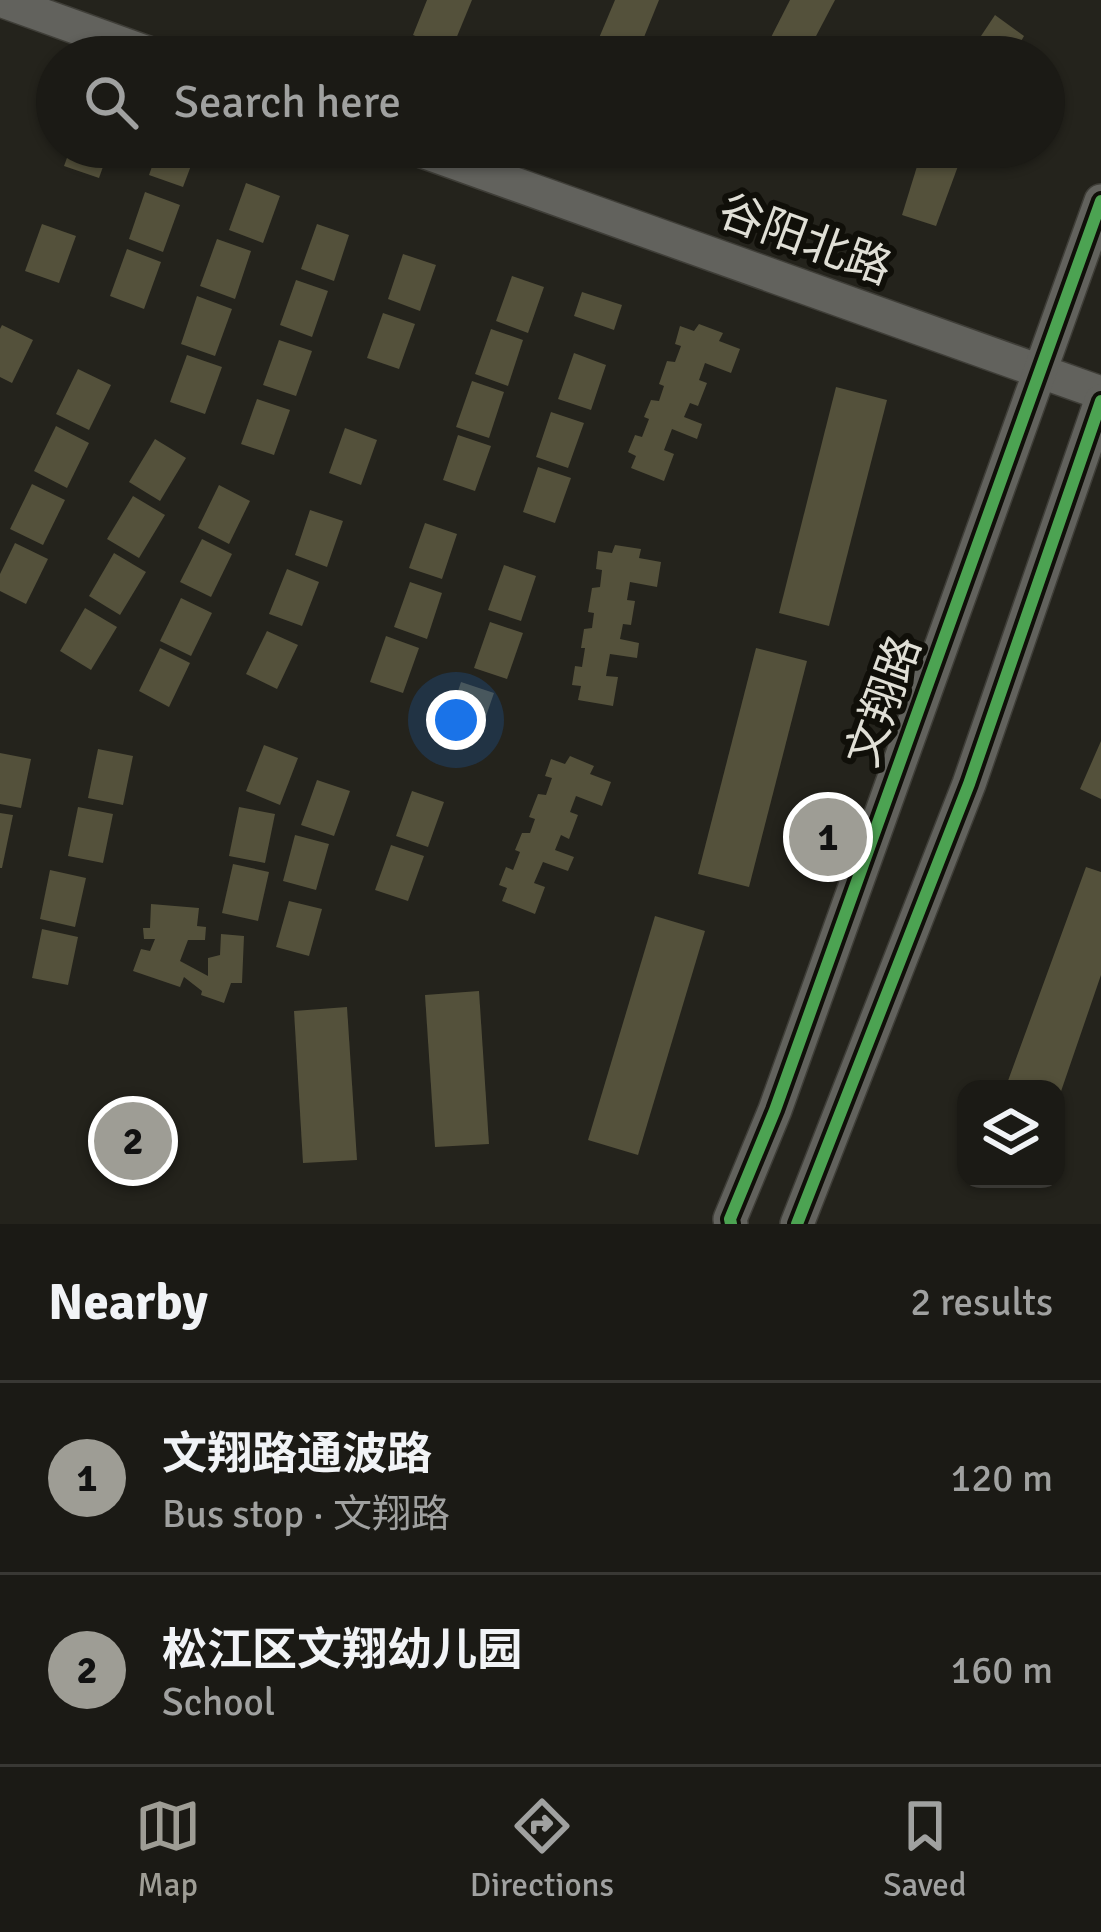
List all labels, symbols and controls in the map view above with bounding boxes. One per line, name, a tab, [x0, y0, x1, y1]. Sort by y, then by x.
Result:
search box	[36, 36, 1065, 168]
icon: search	[78, 69, 144, 135]
text: Search here	[174, 75, 401, 130]
street label: 谷阳北路	[711, 183, 899, 297]
street label: 文翔路	[835, 628, 933, 774]
your location	[426, 690, 486, 750]
pin: 1	[789, 792, 867, 882]
map controls	[957, 1080, 1065, 1188]
button: layers	[957, 1080, 1065, 1188]
pin: 2	[94, 1096, 172, 1186]
text: Nearby	[48, 1271, 208, 1334]
text: 2 results	[910, 1278, 1053, 1326]
text: 文翔路通波路	[162, 1427, 432, 1482]
text: 1	[76, 1454, 98, 1502]
text: 120 m	[950, 1454, 1053, 1502]
text: Bus stop · 文翔路	[162, 1490, 450, 1538]
text: 松江区文翔幼儿园	[162, 1623, 522, 1678]
text: 2	[76, 1646, 98, 1694]
text: 160 m	[950, 1646, 1053, 1694]
text: School	[162, 1678, 275, 1726]
tab: Map	[135, 1793, 201, 1906]
tab: Directions	[470, 1793, 614, 1906]
tab: Saved	[883, 1793, 966, 1906]

